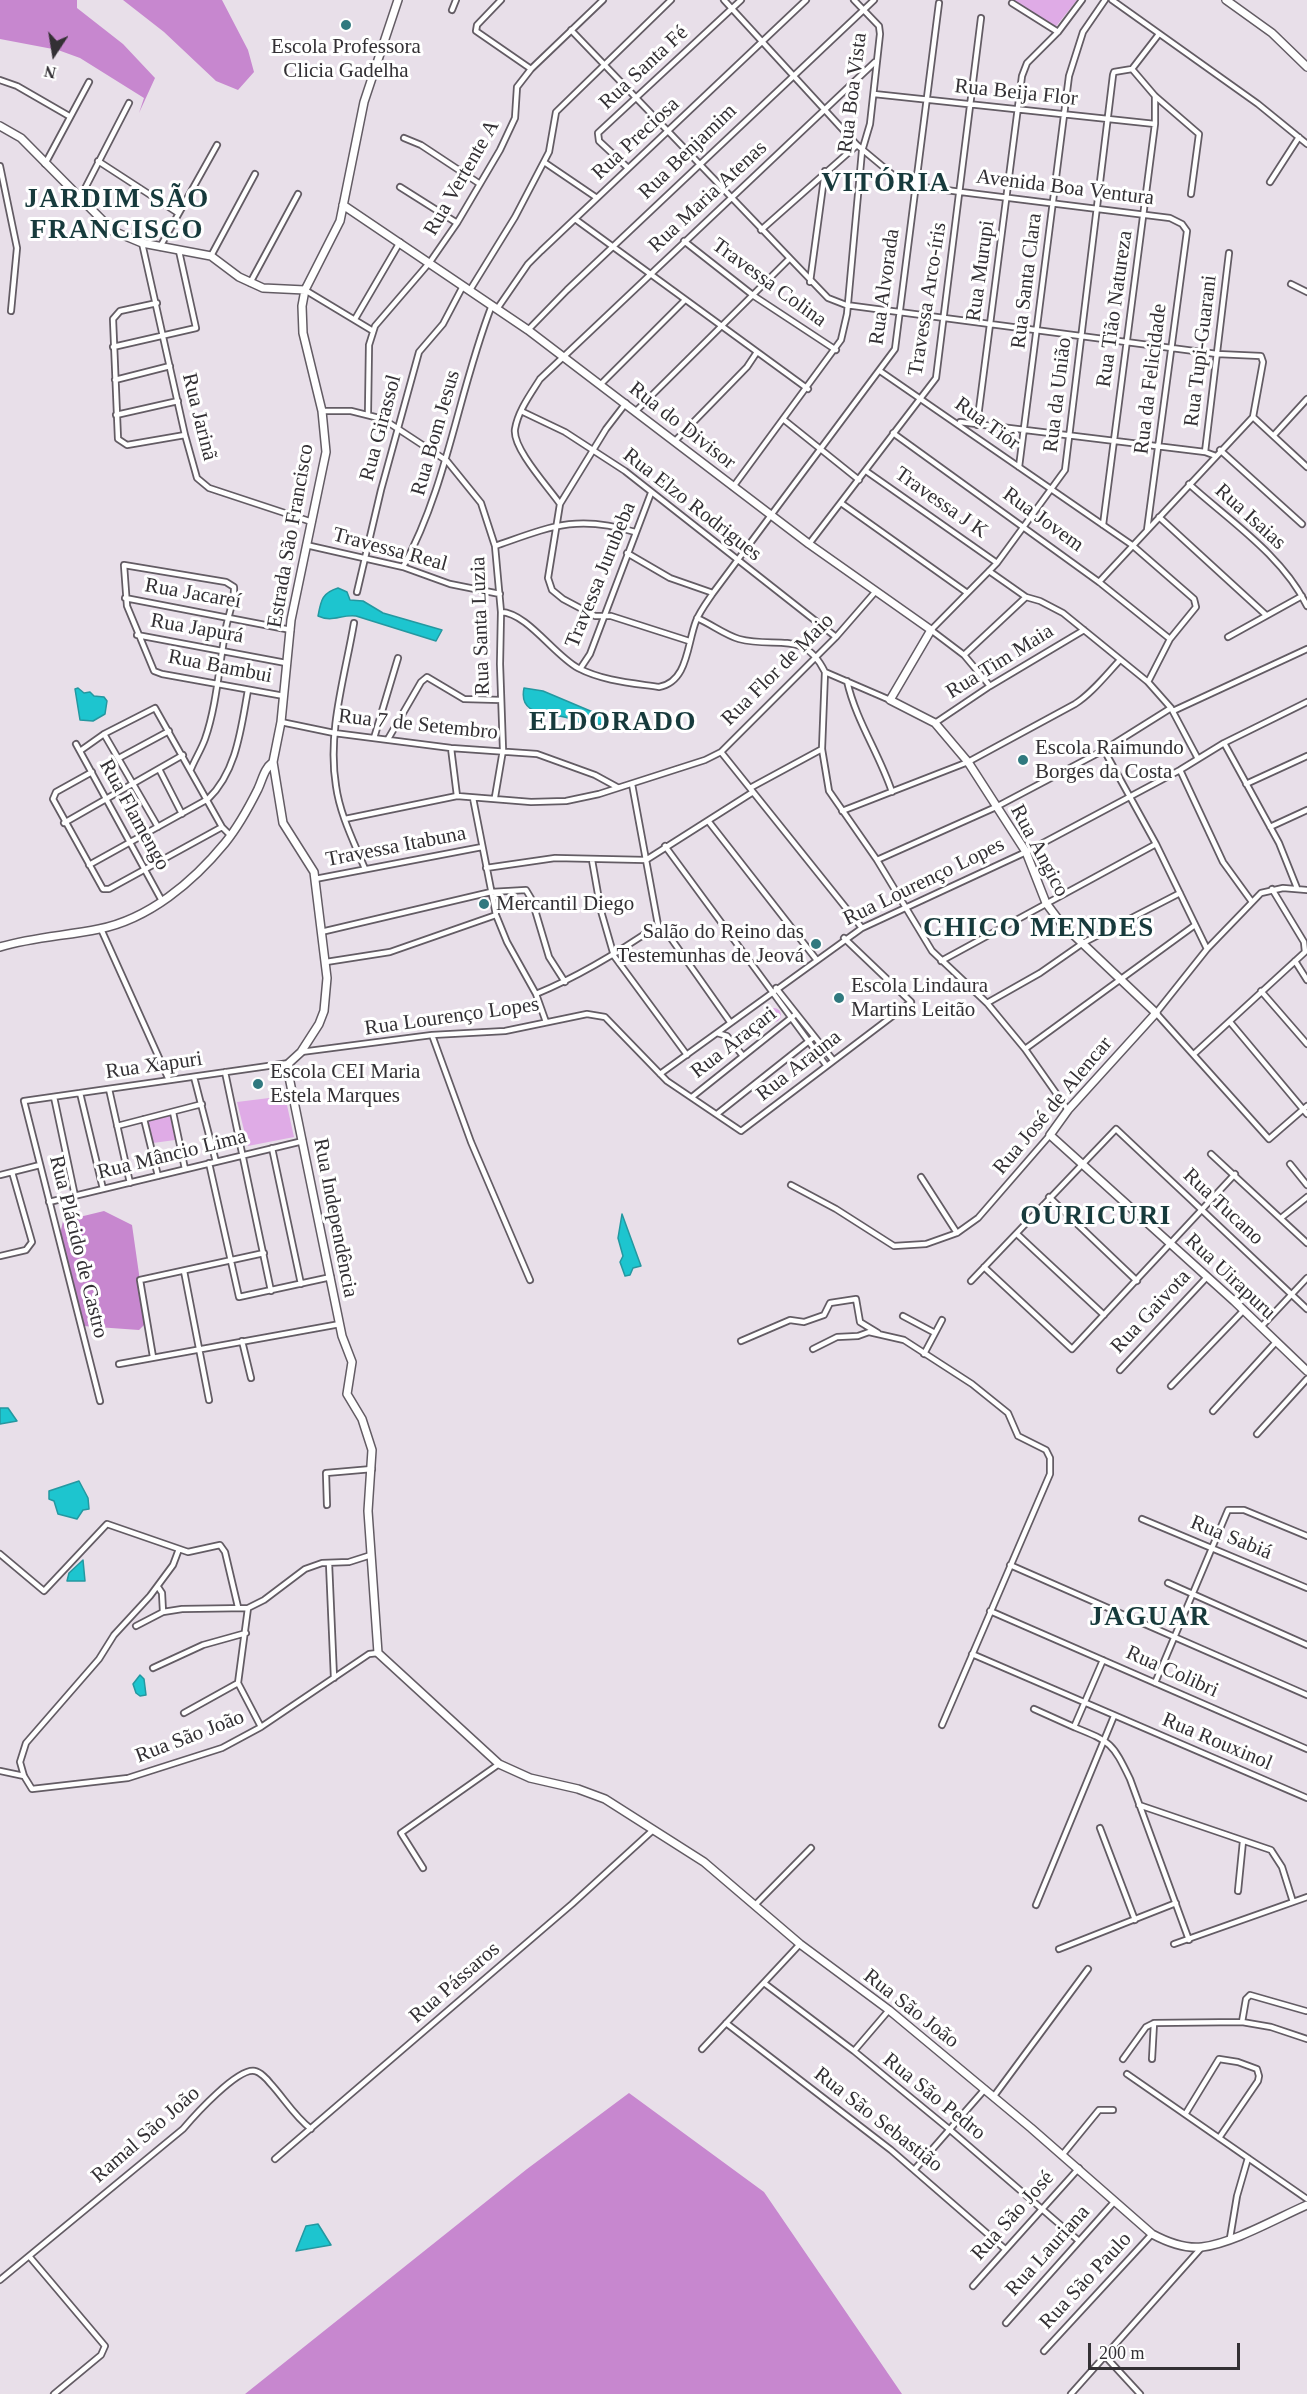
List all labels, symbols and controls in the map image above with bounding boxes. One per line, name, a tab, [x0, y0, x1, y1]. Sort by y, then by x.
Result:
marker: Escola Professora Clicia Gadelha	[339, 18, 353, 32]
street label: Rua Santa Fé	[594, 21, 694, 115]
north arrow	[24, 24, 84, 84]
street label: Rua Boa Vista	[833, 31, 873, 155]
place label: Escola Professora Clicia Gadelha	[271, 34, 421, 84]
text: N	[43, 63, 58, 82]
street label: Rua Beija Flor	[953, 74, 1079, 112]
street label: Rua Preciosa	[587, 92, 685, 186]
street label: Rua Benjamim	[634, 99, 742, 205]
street label: Rua Vertente A	[419, 116, 505, 240]
street label: Rua Maria Atenas	[644, 136, 772, 258]
street label: Avenida Boa Ventura	[975, 165, 1155, 211]
district label: VITÓRIA	[821, 168, 951, 200]
district label: JARDIM SÃO FRANCISCO	[24, 184, 210, 247]
street label: Rua Santa Clara	[1006, 212, 1048, 350]
street label: Rua Murupi	[961, 219, 1001, 323]
street label: Travessa Arco-íris	[903, 221, 953, 377]
street label: Rua Alvorada	[864, 227, 906, 347]
street label: Rua Tião Natureza	[1092, 229, 1138, 389]
street label: Travessa Colina	[707, 233, 831, 333]
street label: Rua Tupi-Guarani	[1179, 274, 1223, 428]
street label: Rua da Felicidade	[1129, 302, 1173, 456]
street label: Rua da União	[1038, 336, 1078, 454]
street label: Rua Bom Jesus	[406, 367, 466, 499]
street label: Rua Jarinã	[176, 371, 222, 463]
street label: Rua Girassol	[355, 372, 407, 484]
street label: Rua do Divisor	[624, 377, 740, 475]
street label: Rua Tiór	[949, 392, 1025, 456]
street label: Estrada São Francisco	[262, 442, 320, 630]
street label: Rua Elzo Rodrigues	[618, 443, 766, 567]
street label: Travessa J K	[890, 462, 992, 544]
street label: Rua Isaias	[1209, 479, 1291, 555]
street label: Rua Jovem	[998, 482, 1088, 558]
street label: Travessa Jurubeba	[560, 498, 642, 652]
street label: Travessa Real	[330, 523, 450, 577]
street label: Rua Santa Luzia	[466, 556, 496, 696]
street label: Rua Jacareí	[143, 573, 243, 615]
street label: Rua Japurá	[149, 608, 245, 650]
street label: Rua Flor de Maio	[717, 609, 839, 731]
street label: Rua Tim Maia	[942, 619, 1058, 705]
street label: Rua Bambui	[166, 645, 274, 689]
street label: Rua 7 de Setembro	[337, 704, 499, 746]
district label: ELDORADO	[529, 707, 697, 739]
place label: Escola Raimundo Borges da Costa	[1035, 735, 1184, 785]
marker: Escola Raimundo Borges da Costa	[1016, 753, 1030, 767]
street label: Rua Flamengo	[93, 755, 175, 875]
street label: Rua Angico	[1004, 801, 1074, 901]
street label: Travessa Itabuna	[324, 821, 468, 873]
street label: Rua Lourenço Lopes	[839, 832, 1009, 932]
place label: Mercantil Diego	[496, 891, 634, 917]
marker: Mercantil Diego	[477, 897, 491, 911]
district label: CHICO MENDES	[923, 913, 1155, 945]
place label: Salão do Reino das Testemunhas de Jeová	[617, 919, 804, 969]
marker: Salão do Reino das Testemunhas de Jeová	[809, 937, 823, 951]
place label: Escola Lindaura Martins Leitão	[851, 973, 988, 1023]
marker: Escola Lindaura Martins Leitão	[832, 991, 846, 1005]
street label: Rua Lourenço Lopes	[363, 992, 541, 1042]
street label: Rua Araçari	[686, 1002, 782, 1084]
street label: Rua Arauna	[751, 1025, 847, 1107]
street label: Rua José de Alencar	[988, 1032, 1118, 1180]
street label: Rua Xapuri	[104, 1047, 204, 1085]
place label: Escola CEI Maria Estela Marques	[270, 1059, 420, 1109]
marker: Escola CEI Maria Estela Marques	[251, 1077, 265, 1091]
street label: Rua Mâncio Lima	[95, 1124, 249, 1186]
street label: Rua Independência	[307, 1136, 363, 1300]
street label: Rua Plácido de Castro	[43, 1153, 113, 1341]
street label: Rua Tucano	[1177, 1163, 1269, 1251]
district label: OURICURI	[1020, 1201, 1172, 1233]
street label: Rua Uirapuru	[1179, 1229, 1281, 1325]
street label: Rua Gaivota	[1106, 1265, 1196, 1359]
street label: Rua Sabiá	[1187, 1510, 1275, 1566]
district label: JAGUAR	[1089, 1602, 1211, 1634]
street label: Rua Colibri	[1122, 1640, 1222, 1704]
street label: Rua São João	[132, 1705, 248, 1769]
street label: Rua Rouxinol	[1158, 1707, 1276, 1777]
street label: Rua Pássaros	[405, 1937, 505, 2029]
street label: Rua São João	[858, 1964, 964, 2054]
street label: Rua São Pedro	[878, 2048, 990, 2146]
street label: Rua São Sebastião	[809, 2062, 947, 2178]
street label: Ramal São João	[87, 2081, 205, 2189]
street label: Rua São José	[966, 2166, 1060, 2266]
street label: Rua Lauriana	[1001, 2200, 1095, 2302]
street label: Rua São Paulo	[1035, 2227, 1137, 2335]
scale bar	[1091, 2331, 1242, 2369]
text: 200 m	[1099, 2343, 1145, 2363]

